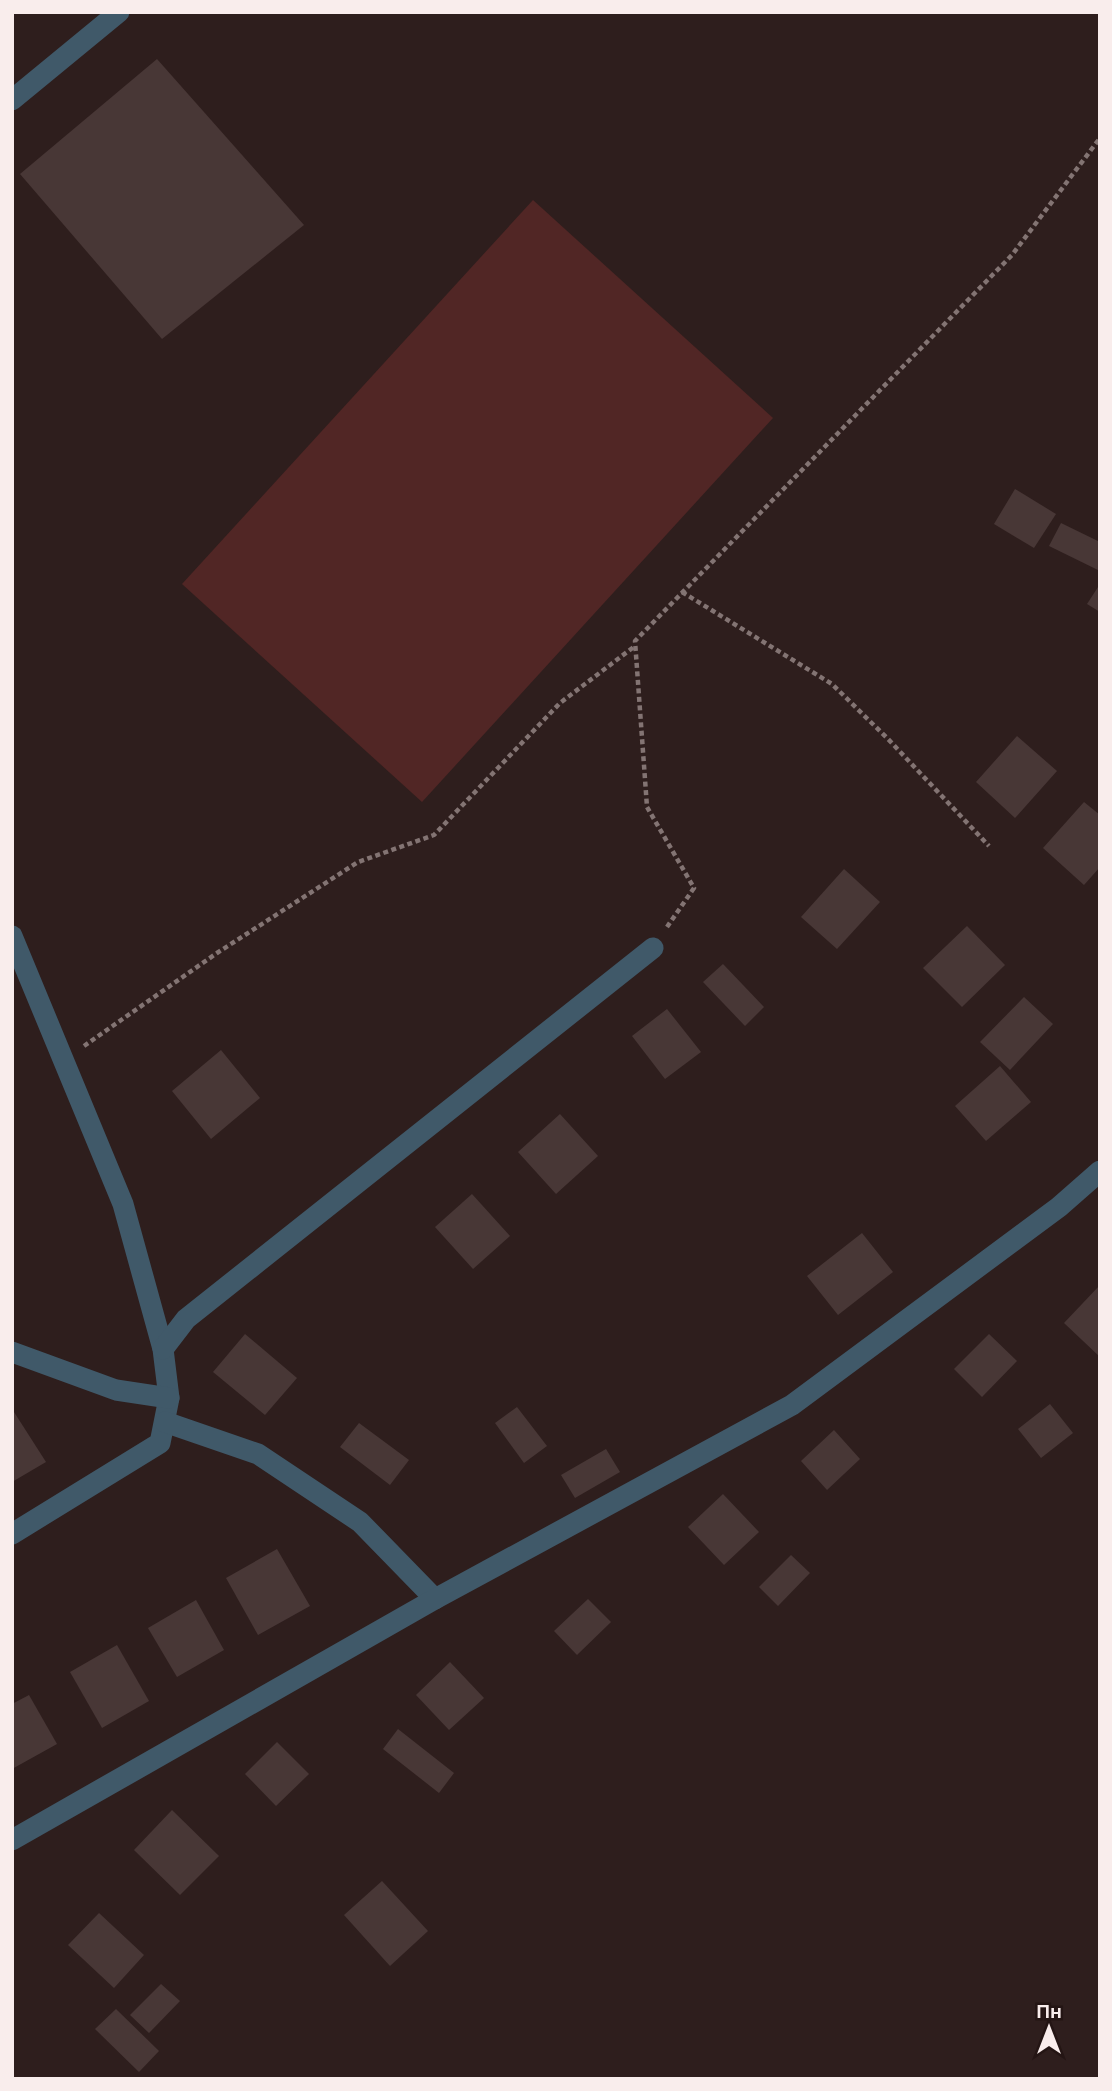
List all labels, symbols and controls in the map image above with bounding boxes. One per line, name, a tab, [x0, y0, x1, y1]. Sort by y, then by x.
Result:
north arrow	[1014, 1993, 1084, 2063]
text: Пн	[1036, 2000, 1062, 2022]

